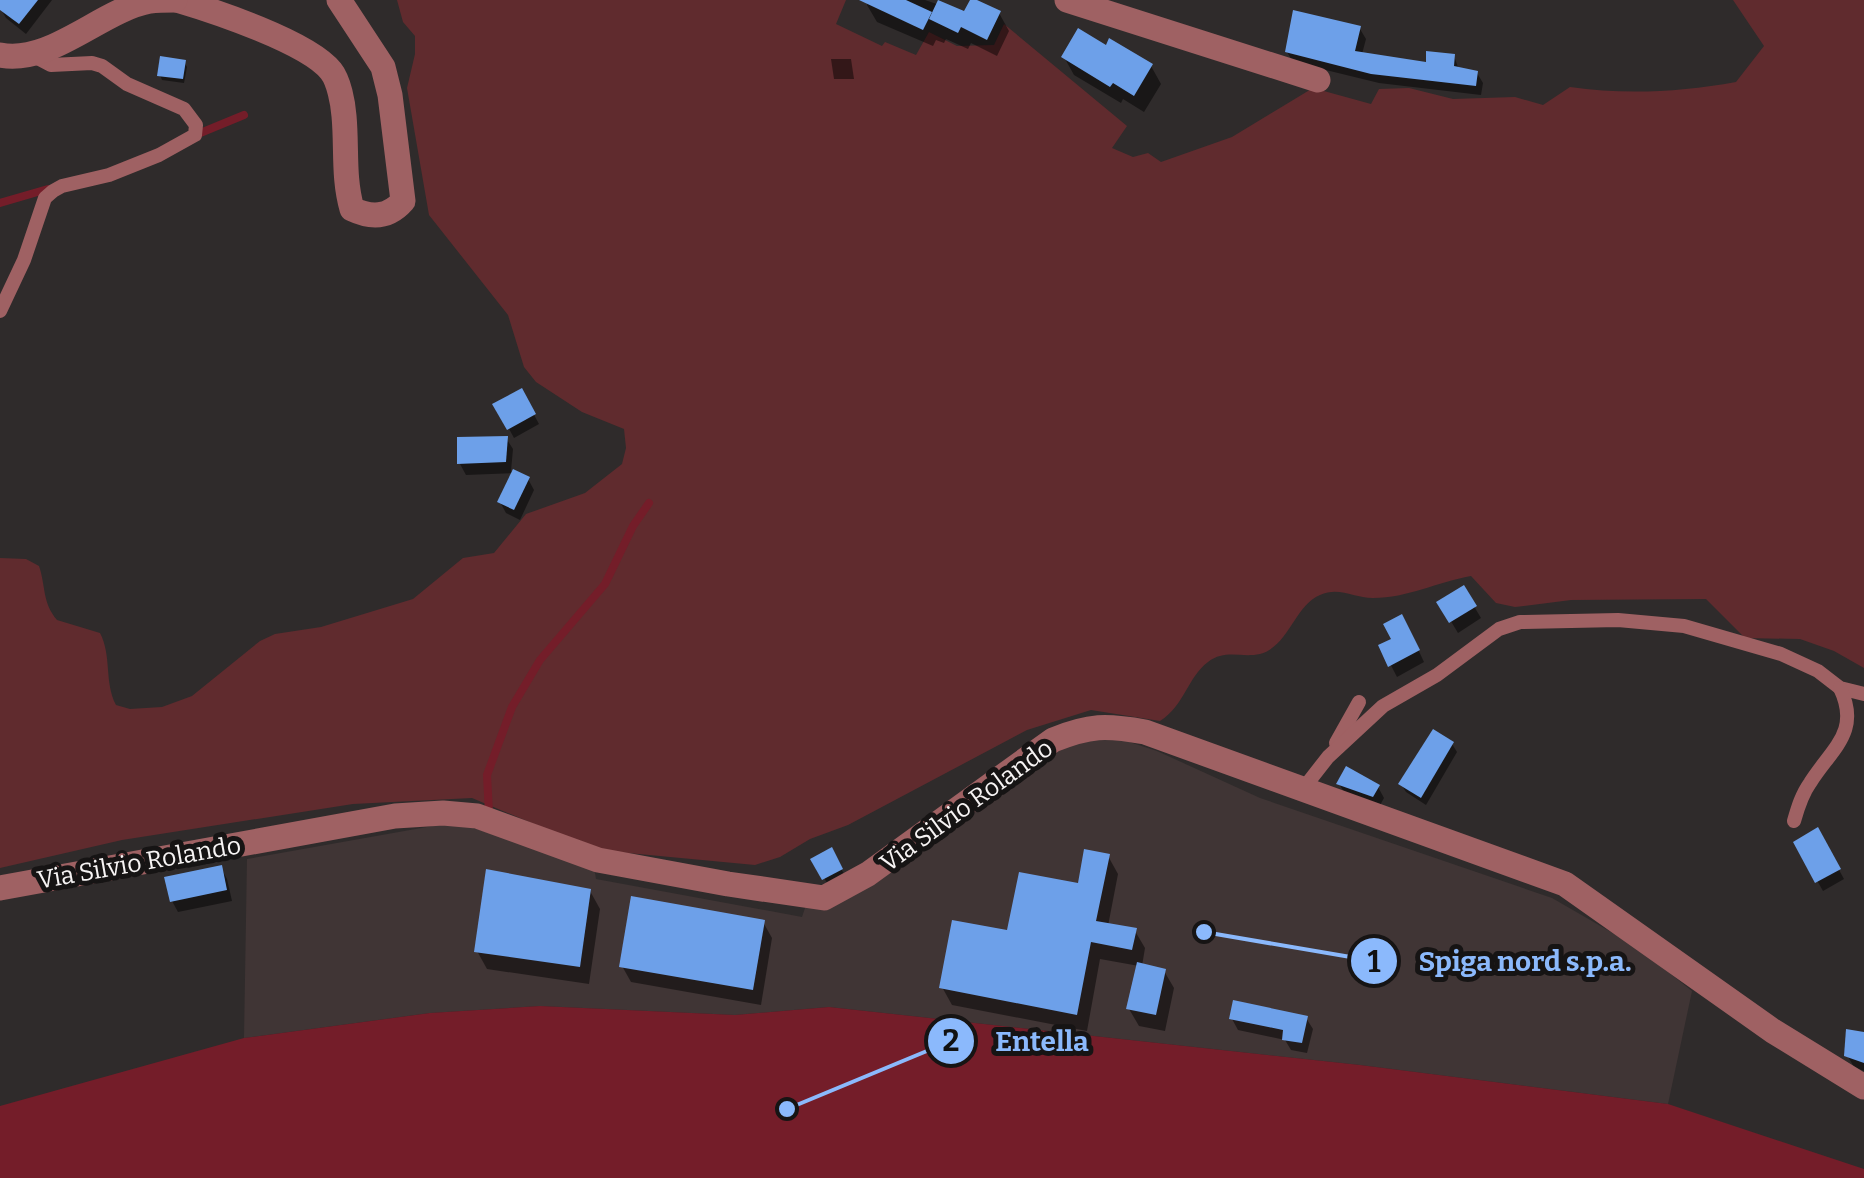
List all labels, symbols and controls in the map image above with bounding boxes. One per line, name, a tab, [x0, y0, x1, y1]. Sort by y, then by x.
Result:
street label: Via Silvio Rolando	[874, 733, 1059, 879]
street label: Via Silvio Rolando	[35, 830, 243, 896]
callout: Spiga nord s.p.a.	[1349, 932, 1652, 990]
text: 1	[1368, 944, 1381, 980]
text: Spiga nord s.p.a.	[1418, 945, 1632, 978]
callout: Entella	[926, 1012, 1109, 1070]
text: 2	[943, 1023, 959, 1059]
text: Entella	[995, 1025, 1089, 1058]

